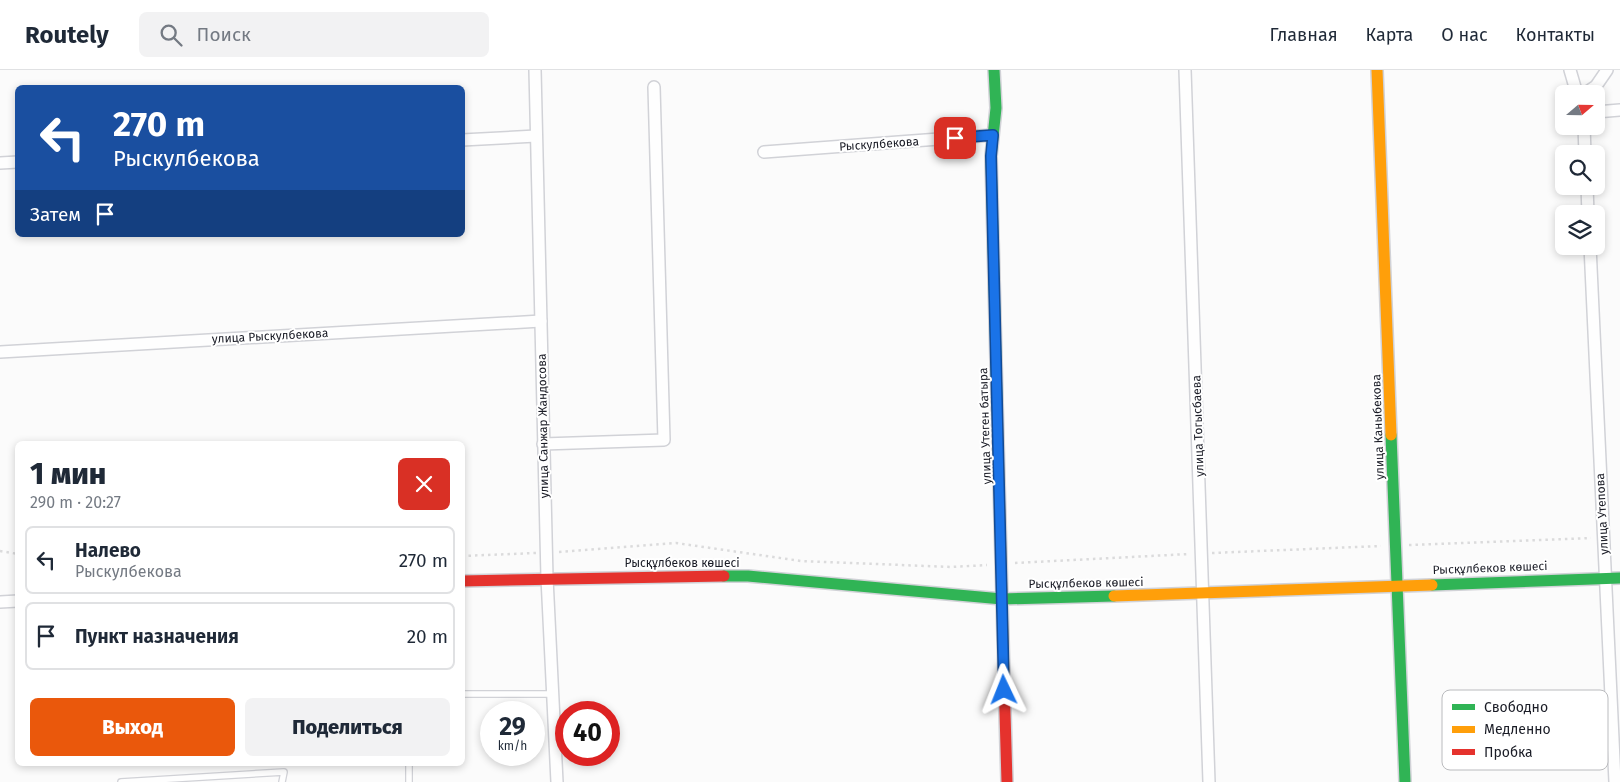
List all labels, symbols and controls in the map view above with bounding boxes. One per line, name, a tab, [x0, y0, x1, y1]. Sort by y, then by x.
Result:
search box	[139, 12, 489, 57]
text: Routely	[25, 21, 109, 49]
icon: search	[157, 21, 185, 49]
text: Поиск	[197, 23, 251, 46]
text: Главная	[1270, 24, 1338, 46]
text: Карта	[1366, 24, 1413, 46]
text: О нас	[1441, 24, 1488, 46]
text: Контакты	[1516, 24, 1595, 46]
north arrow	[1555, 85, 1605, 135]
map controls	[1555, 85, 1605, 255]
text: 270 m	[113, 103, 205, 145]
icon: left	[30, 105, 95, 170]
pin	[934, 117, 976, 159]
icon: arrive	[941, 124, 969, 152]
street label: Рыскулбекова	[839, 134, 919, 154]
text: Рыскулбекова	[113, 145, 260, 172]
button: search	[1555, 145, 1605, 195]
icon: arrive	[91, 200, 119, 228]
text: Затем	[30, 203, 81, 226]
button: layers	[1555, 205, 1605, 255]
street label: улица Рыскулбекова	[211, 326, 329, 346]
street label: улица Санжар Жандосова	[535, 353, 551, 499]
street label: улица Утеген батыра	[976, 367, 994, 485]
street label: улица Каныбекова	[1369, 374, 1387, 480]
street label: улица Тогысбаева	[1189, 375, 1207, 477]
text: 1 мин	[30, 456, 106, 492]
button: close	[398, 458, 450, 510]
street label: улица Утепова	[1593, 473, 1611, 555]
text: 290 m · 20:27	[30, 493, 121, 512]
text: Налево	[75, 539, 141, 562]
icon: left	[32, 546, 60, 574]
text: 270 m	[399, 549, 448, 572]
street label: Рысқұлбеков көшесі	[624, 556, 740, 570]
street label: Рысқұлбеков көшесі	[1432, 559, 1548, 577]
text: Рыскулбекова	[75, 562, 182, 581]
street label: Рысқұлбеков көшесі	[1028, 575, 1144, 591]
icon: arrive	[32, 622, 60, 650]
text: Пункт назначения	[75, 625, 239, 648]
text: 20 m	[407, 625, 448, 648]
position arrow	[977, 663, 1029, 715]
legend	[1442, 690, 1608, 770]
button: Выход	[30, 698, 235, 756]
button: Поделиться	[245, 698, 450, 756]
text: Свободно	[1484, 699, 1548, 716]
speed limit sign: 40	[555, 701, 620, 766]
text: 29	[499, 712, 526, 742]
text: Медленно	[1484, 721, 1551, 738]
text: km/h	[498, 739, 527, 753]
text: Пробка	[1484, 744, 1533, 761]

